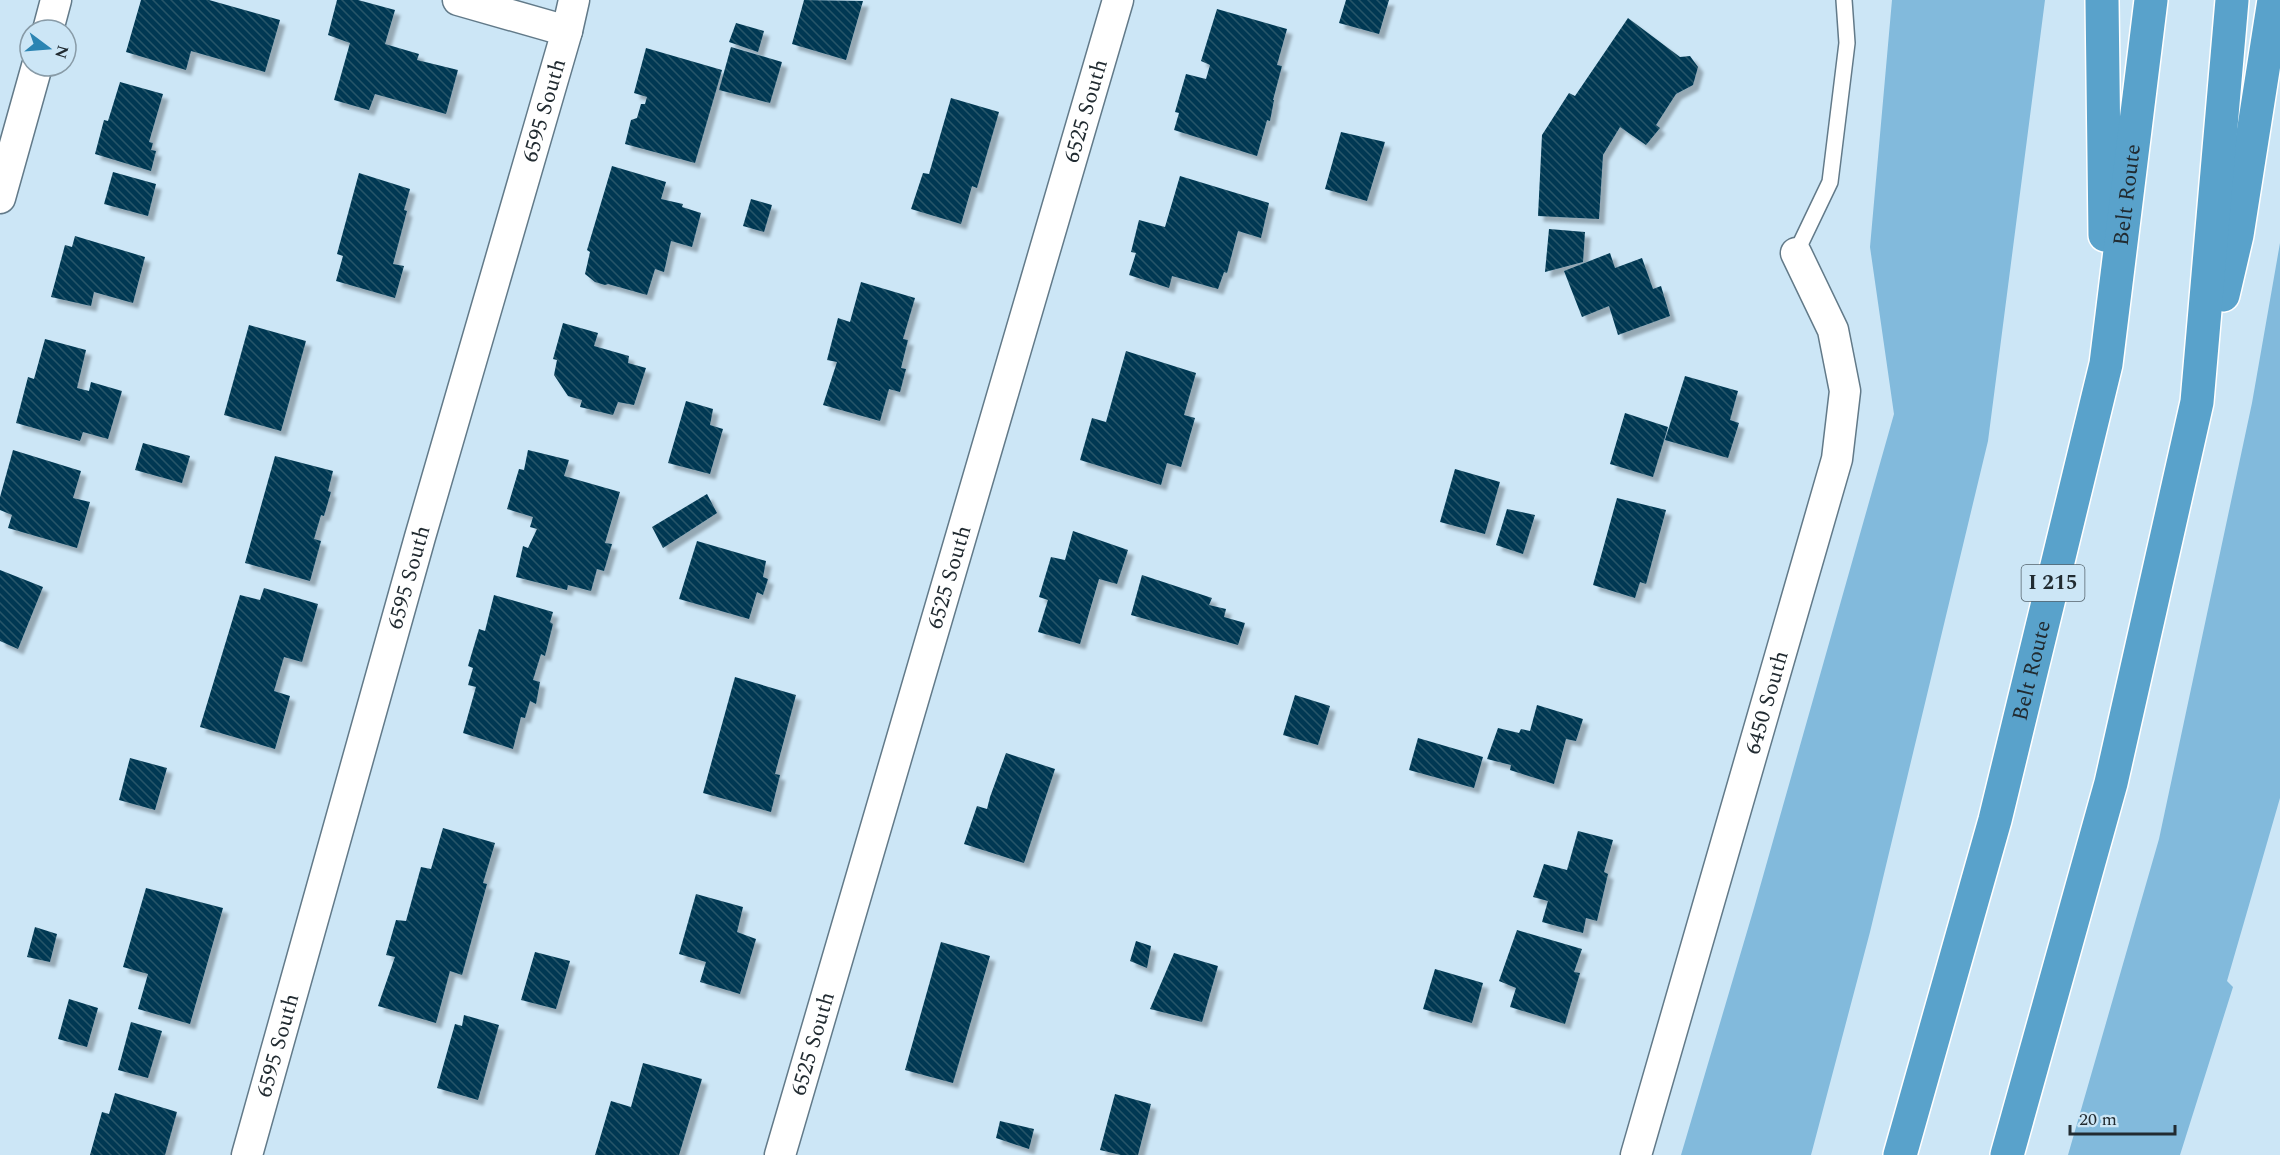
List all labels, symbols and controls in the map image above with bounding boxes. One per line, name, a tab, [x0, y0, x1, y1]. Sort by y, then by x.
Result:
north arrow	[18, 18, 78, 78]
text: N	[48, 42, 75, 61]
street label: 6595 South	[513, 55, 575, 166]
street label: 6525 South	[1055, 55, 1116, 167]
street label: Belt Route	[2104, 142, 2150, 248]
street label: 6595 South	[378, 521, 439, 633]
street label: 6525 South	[918, 521, 980, 633]
road number: I 215	[2022, 565, 2084, 601]
street label: Belt Route	[2003, 617, 2060, 724]
street label: 6450 South	[1736, 647, 1797, 758]
street label: 6525 South	[782, 988, 843, 1099]
street label: 6595 South	[247, 989, 308, 1101]
scale bar	[2070, 1098, 2175, 1136]
text: 20 m	[2079, 1106, 2117, 1133]

